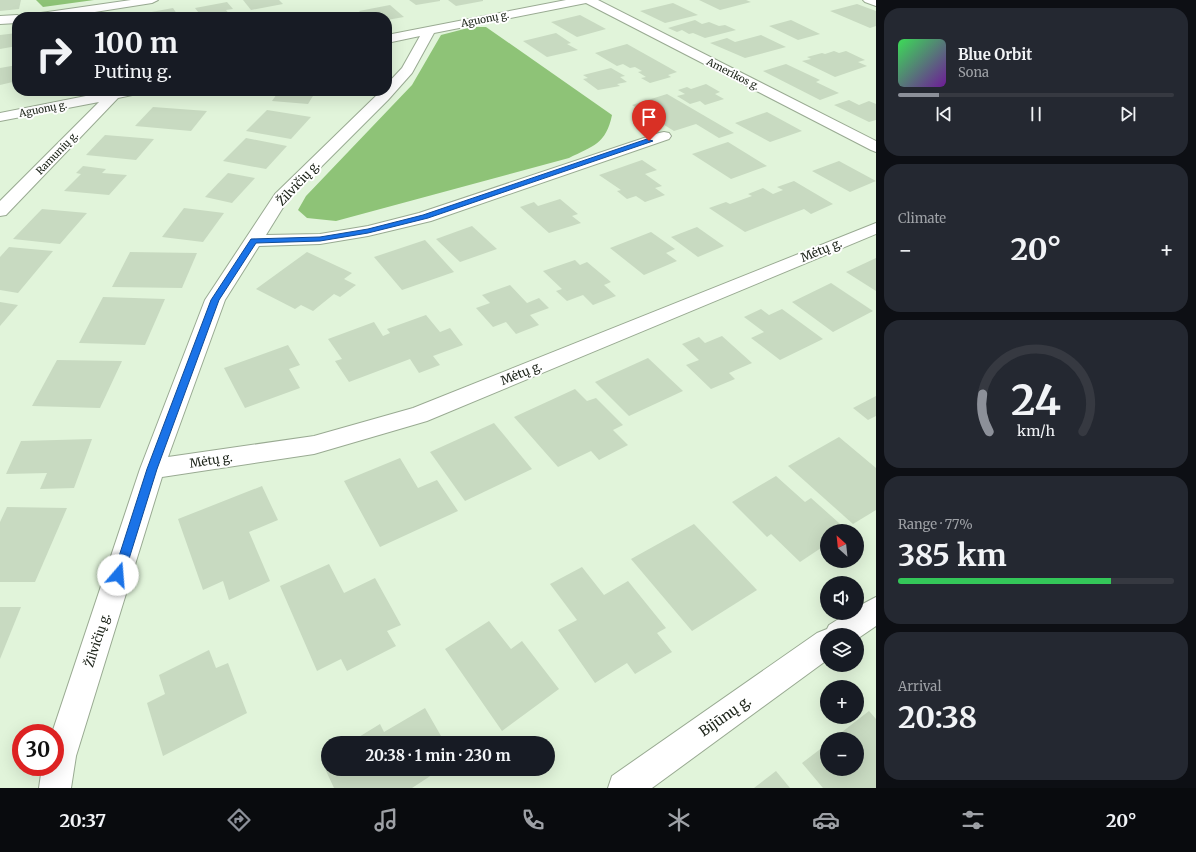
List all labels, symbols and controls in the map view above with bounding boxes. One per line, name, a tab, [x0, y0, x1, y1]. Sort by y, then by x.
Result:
street label: Aguonų g.	[459, 8, 510, 30]
text: 100 m	[94, 25, 178, 61]
icon: right	[28, 28, 80, 80]
text: Blue Orbit	[958, 45, 1032, 64]
street label: Amerikos g.	[704, 55, 762, 93]
text: Putinų g.	[94, 60, 172, 83]
text: Sona	[958, 64, 989, 81]
street label: Aguonų g.	[17, 98, 68, 120]
pin	[632, 100, 666, 141]
icon: previous	[933, 103, 955, 125]
icon: pause	[1025, 103, 1047, 125]
icon: next	[1117, 103, 1139, 125]
icon: arrive	[638, 106, 660, 128]
street label: Ramunių g.	[33, 129, 81, 177]
street label: Žilvičių g.	[273, 157, 323, 209]
text: Climate	[898, 210, 946, 227]
text: 20°	[1011, 230, 1061, 268]
street label: Mėtų g.	[798, 235, 844, 265]
text: −	[898, 236, 913, 264]
text: +	[1159, 236, 1174, 264]
street label: Mėtų g.	[498, 358, 544, 388]
text: 24	[1011, 374, 1061, 426]
text: km/h	[1017, 422, 1055, 440]
street label: Mėtų g.	[188, 449, 234, 471]
text: Range · 77%	[898, 516, 973, 533]
north arrow	[820, 524, 864, 568]
map controls	[820, 524, 864, 776]
text: 385 km	[898, 536, 1007, 574]
position arrow	[97, 554, 139, 596]
button: sound	[820, 576, 864, 620]
street label: Žilvičių g.	[80, 611, 113, 669]
button: layers	[820, 628, 864, 672]
text: Arrival	[898, 678, 941, 695]
button: +	[820, 680, 864, 724]
street label: Bijūnų g.	[696, 692, 754, 740]
text: 20:38	[898, 698, 977, 736]
speed limit sign: 30	[12, 724, 64, 776]
button: −	[820, 732, 864, 776]
text: 20:38 · 1 min · 230 m	[365, 746, 511, 765]
icon: directions	[225, 806, 253, 834]
icon: music	[372, 806, 400, 834]
icon: phone	[519, 806, 547, 834]
icon: climate	[665, 806, 693, 834]
icon: car	[812, 806, 840, 834]
icon: filters	[959, 806, 987, 834]
text: 20:37	[59, 809, 106, 832]
text: 20°	[1106, 809, 1136, 832]

